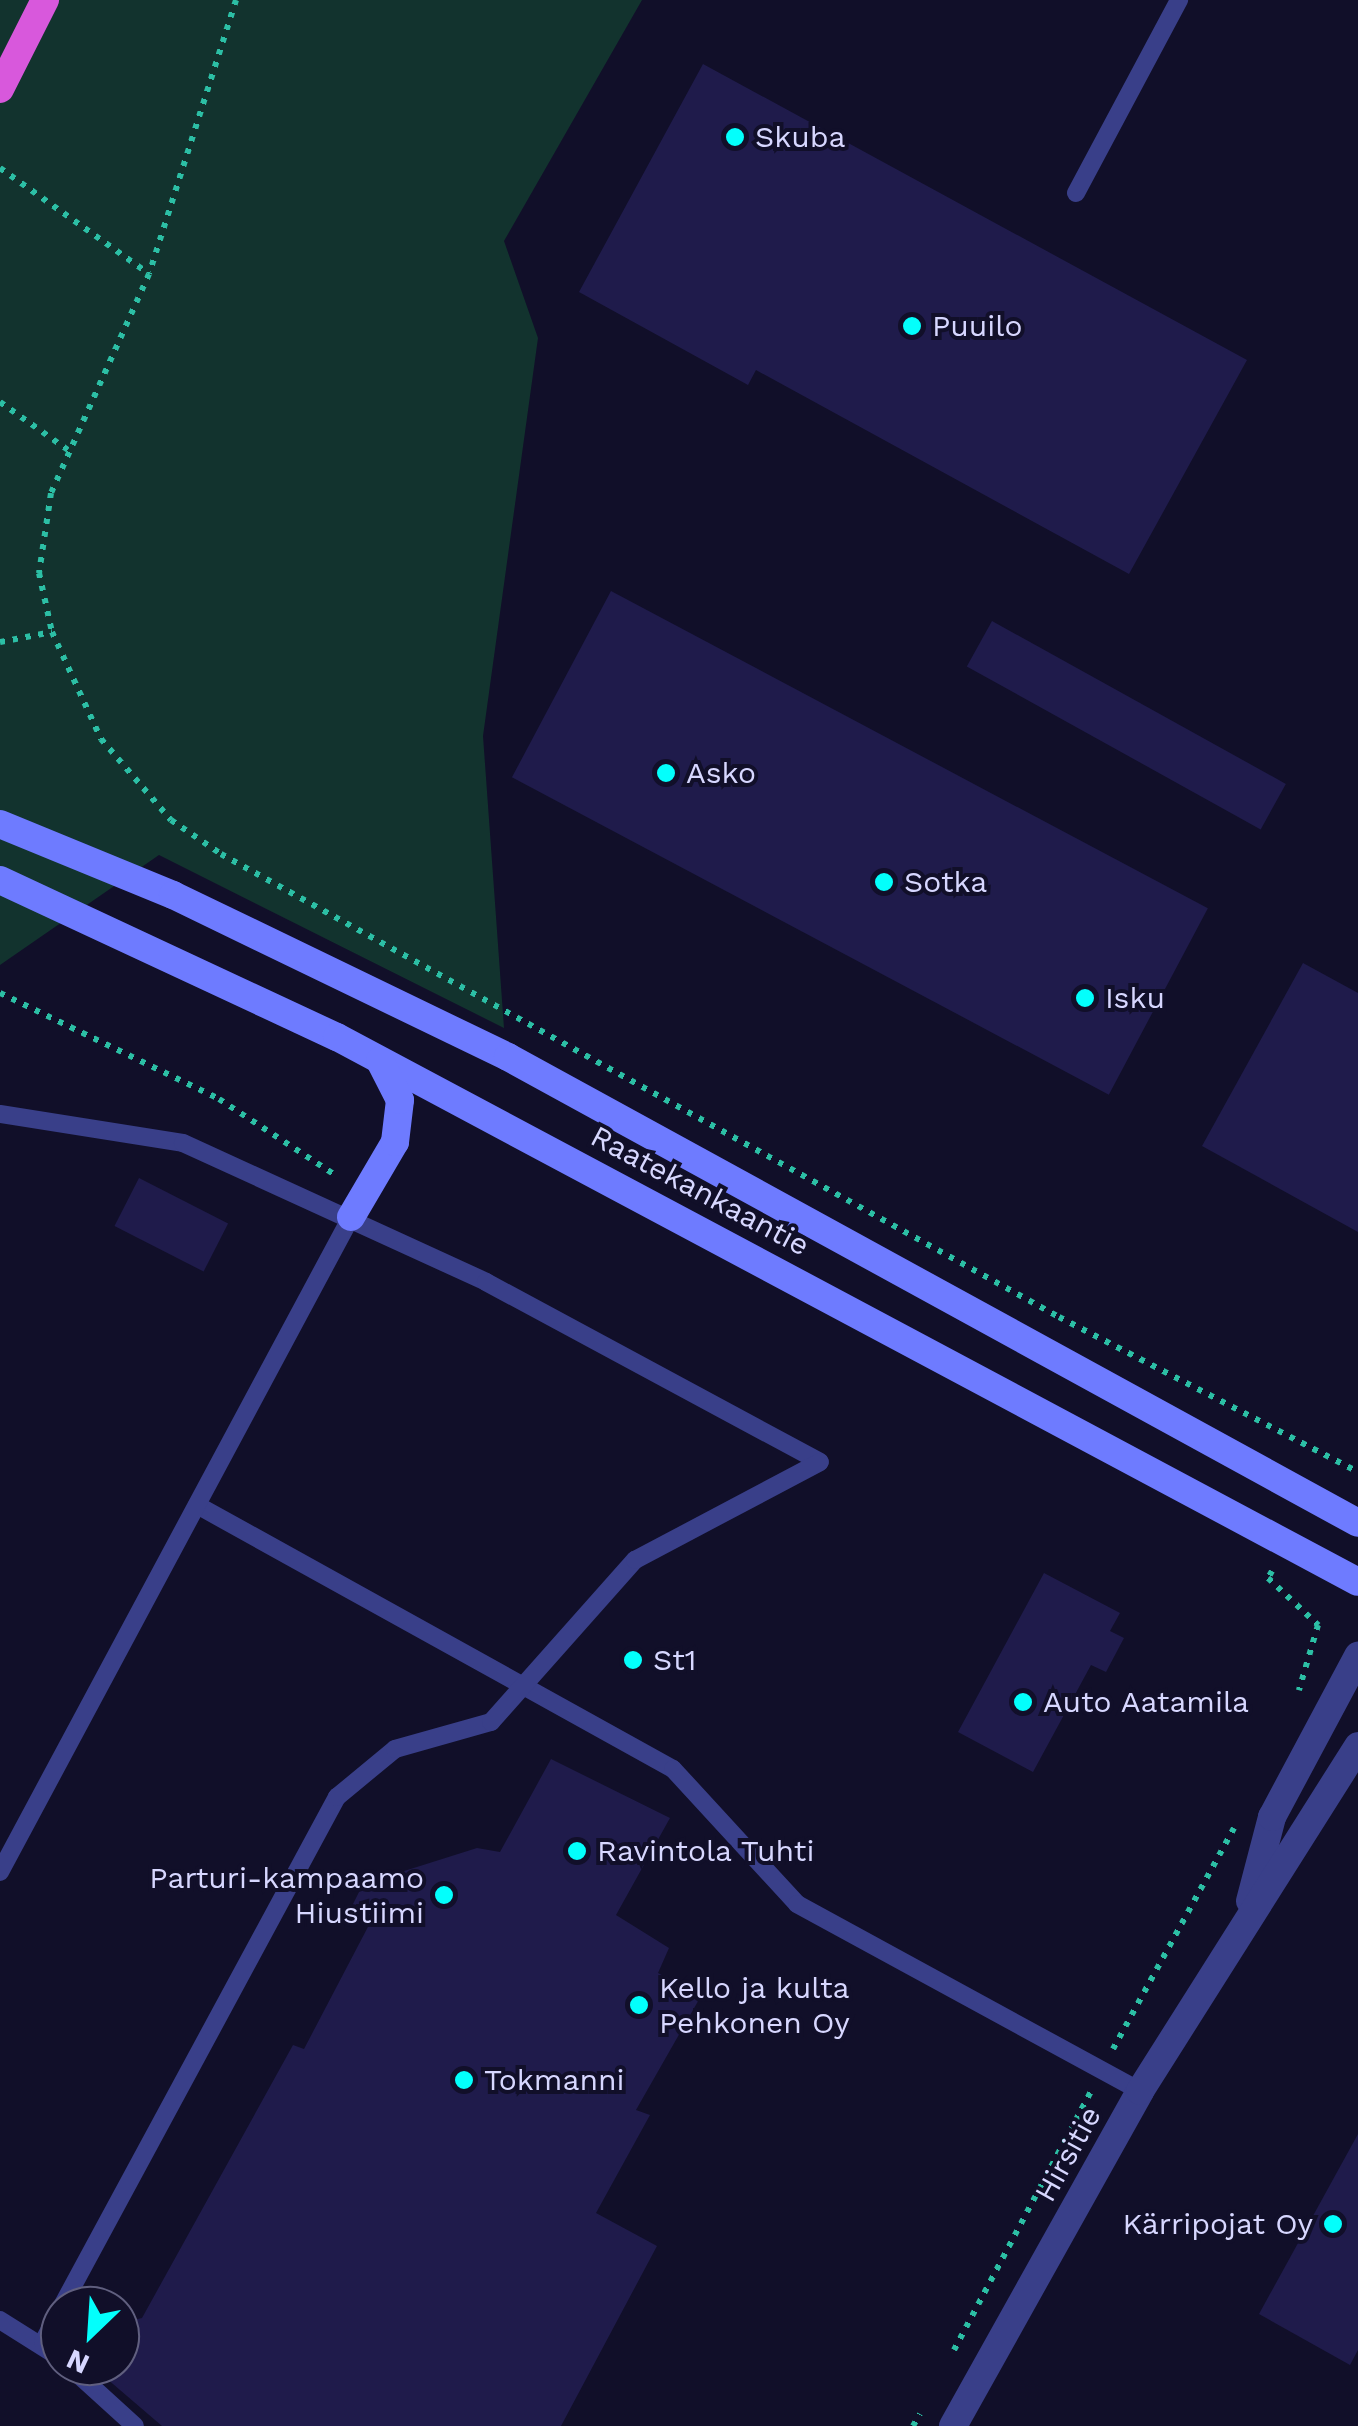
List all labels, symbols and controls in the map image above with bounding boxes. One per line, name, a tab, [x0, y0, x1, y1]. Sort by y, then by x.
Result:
place label: Skuba	[755, 119, 846, 155]
marker: Skuba	[724, 126, 746, 148]
place label: Puuilo	[932, 308, 1022, 344]
marker: Puuilo	[901, 315, 923, 337]
place label: Asko	[686, 755, 756, 791]
marker: Asko	[655, 762, 677, 784]
place label: Sotka	[904, 864, 987, 900]
marker: Sotka	[873, 871, 895, 893]
place label: Isku	[1105, 980, 1165, 1016]
marker: Isku	[1074, 987, 1096, 1009]
street label: Raatekankaantie	[585, 1118, 815, 1264]
place label: St1	[653, 1642, 696, 1678]
marker: St1	[622, 1649, 644, 1671]
place label: Auto Aatamila	[1043, 1684, 1250, 1720]
marker: Auto Aatamila	[1012, 1691, 1034, 1713]
place label: Ravintola Tuhti	[597, 1833, 816, 1869]
marker: Ravintola Tuhti	[566, 1840, 588, 1862]
place label: Parturi-kampaamo Hiustiimi	[149, 1860, 424, 1930]
marker: Parturi-kampaamo Hiustiimi	[433, 1884, 455, 1906]
place label: Kello ja kulta Pehkonen Oy	[659, 1970, 850, 2040]
marker: Kello ja kulta Pehkonen Oy	[628, 1994, 650, 2016]
place label: Tokmanni	[484, 2062, 625, 2098]
marker: Tokmanni	[453, 2069, 475, 2091]
street label: Hirsitie	[1027, 2100, 1109, 2208]
place label: Kärripojat Oy	[1123, 2206, 1313, 2242]
marker: Kärripojat Oy	[1322, 2213, 1344, 2235]
north arrow	[40, 2286, 140, 2386]
text: N	[62, 2342, 94, 2381]

